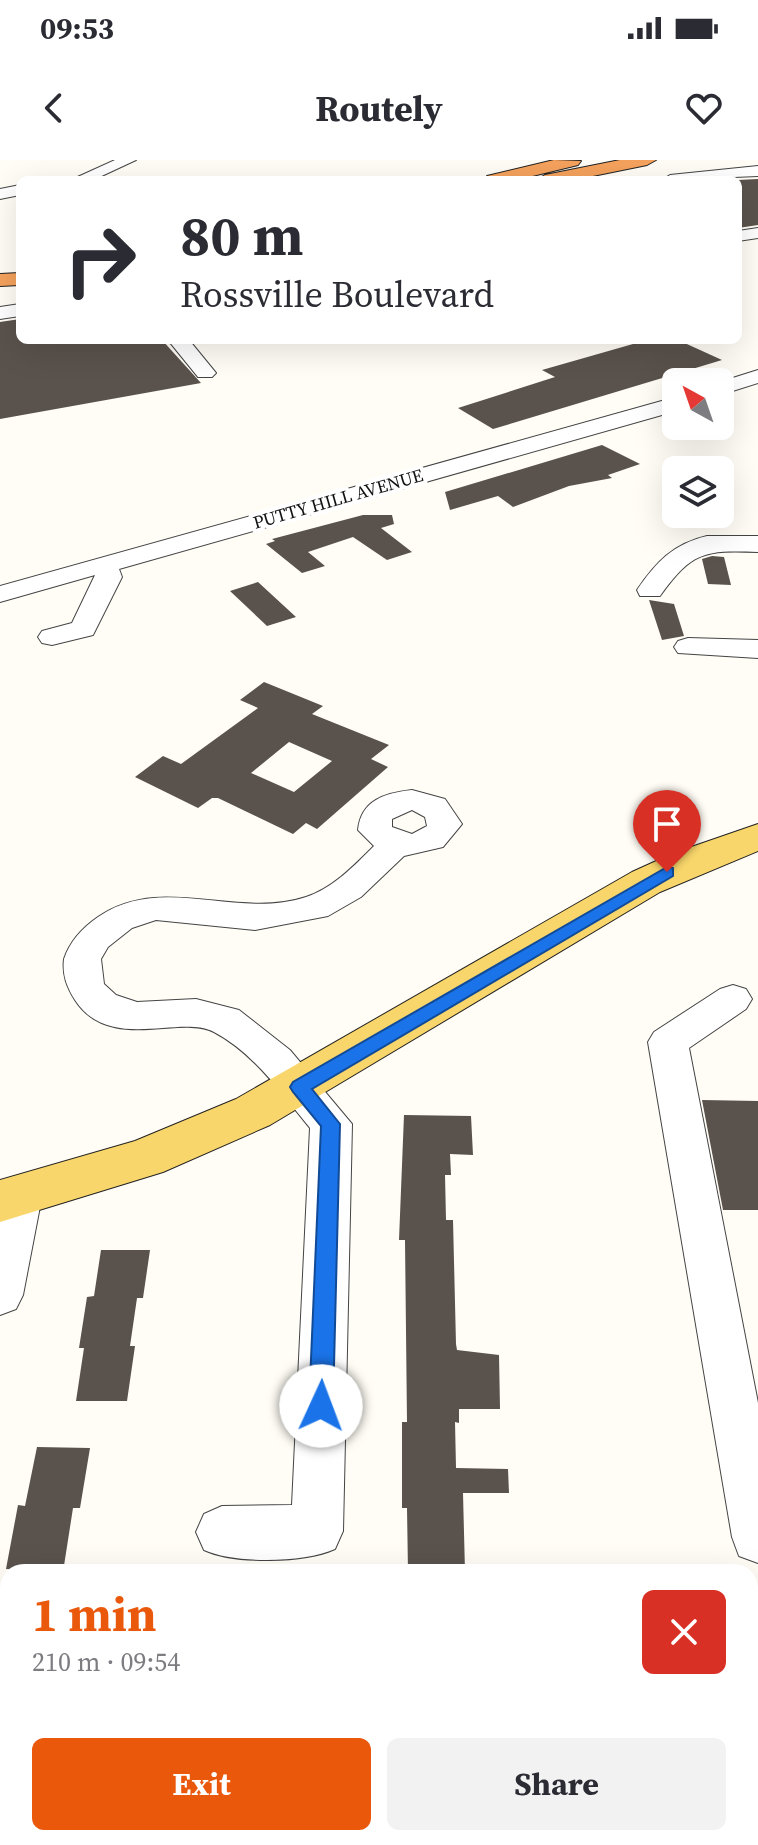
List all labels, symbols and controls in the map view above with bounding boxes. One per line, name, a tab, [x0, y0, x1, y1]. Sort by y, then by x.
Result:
text: 09:53	[40, 8, 114, 49]
text: Routely	[315, 84, 443, 133]
icon: back	[32, 86, 76, 130]
icon: heart	[682, 86, 726, 130]
text: 80 m	[180, 197, 303, 274]
icon: right	[48, 208, 152, 312]
text: Rossville Boulevard	[180, 270, 494, 319]
north arrow	[662, 368, 734, 440]
map controls	[662, 368, 734, 528]
button: layers	[662, 456, 734, 528]
street label: PUTTY HILL AVENUE	[250, 462, 426, 535]
pin	[633, 790, 701, 872]
icon: arrive	[645, 802, 689, 846]
position arrow	[279, 1364, 363, 1448]
text: 1 min	[32, 1581, 157, 1647]
button: close	[642, 1590, 726, 1674]
text: 210 m · 09:54	[32, 1644, 180, 1680]
button: Exit	[32, 1738, 371, 1830]
button: Share	[387, 1738, 726, 1830]

